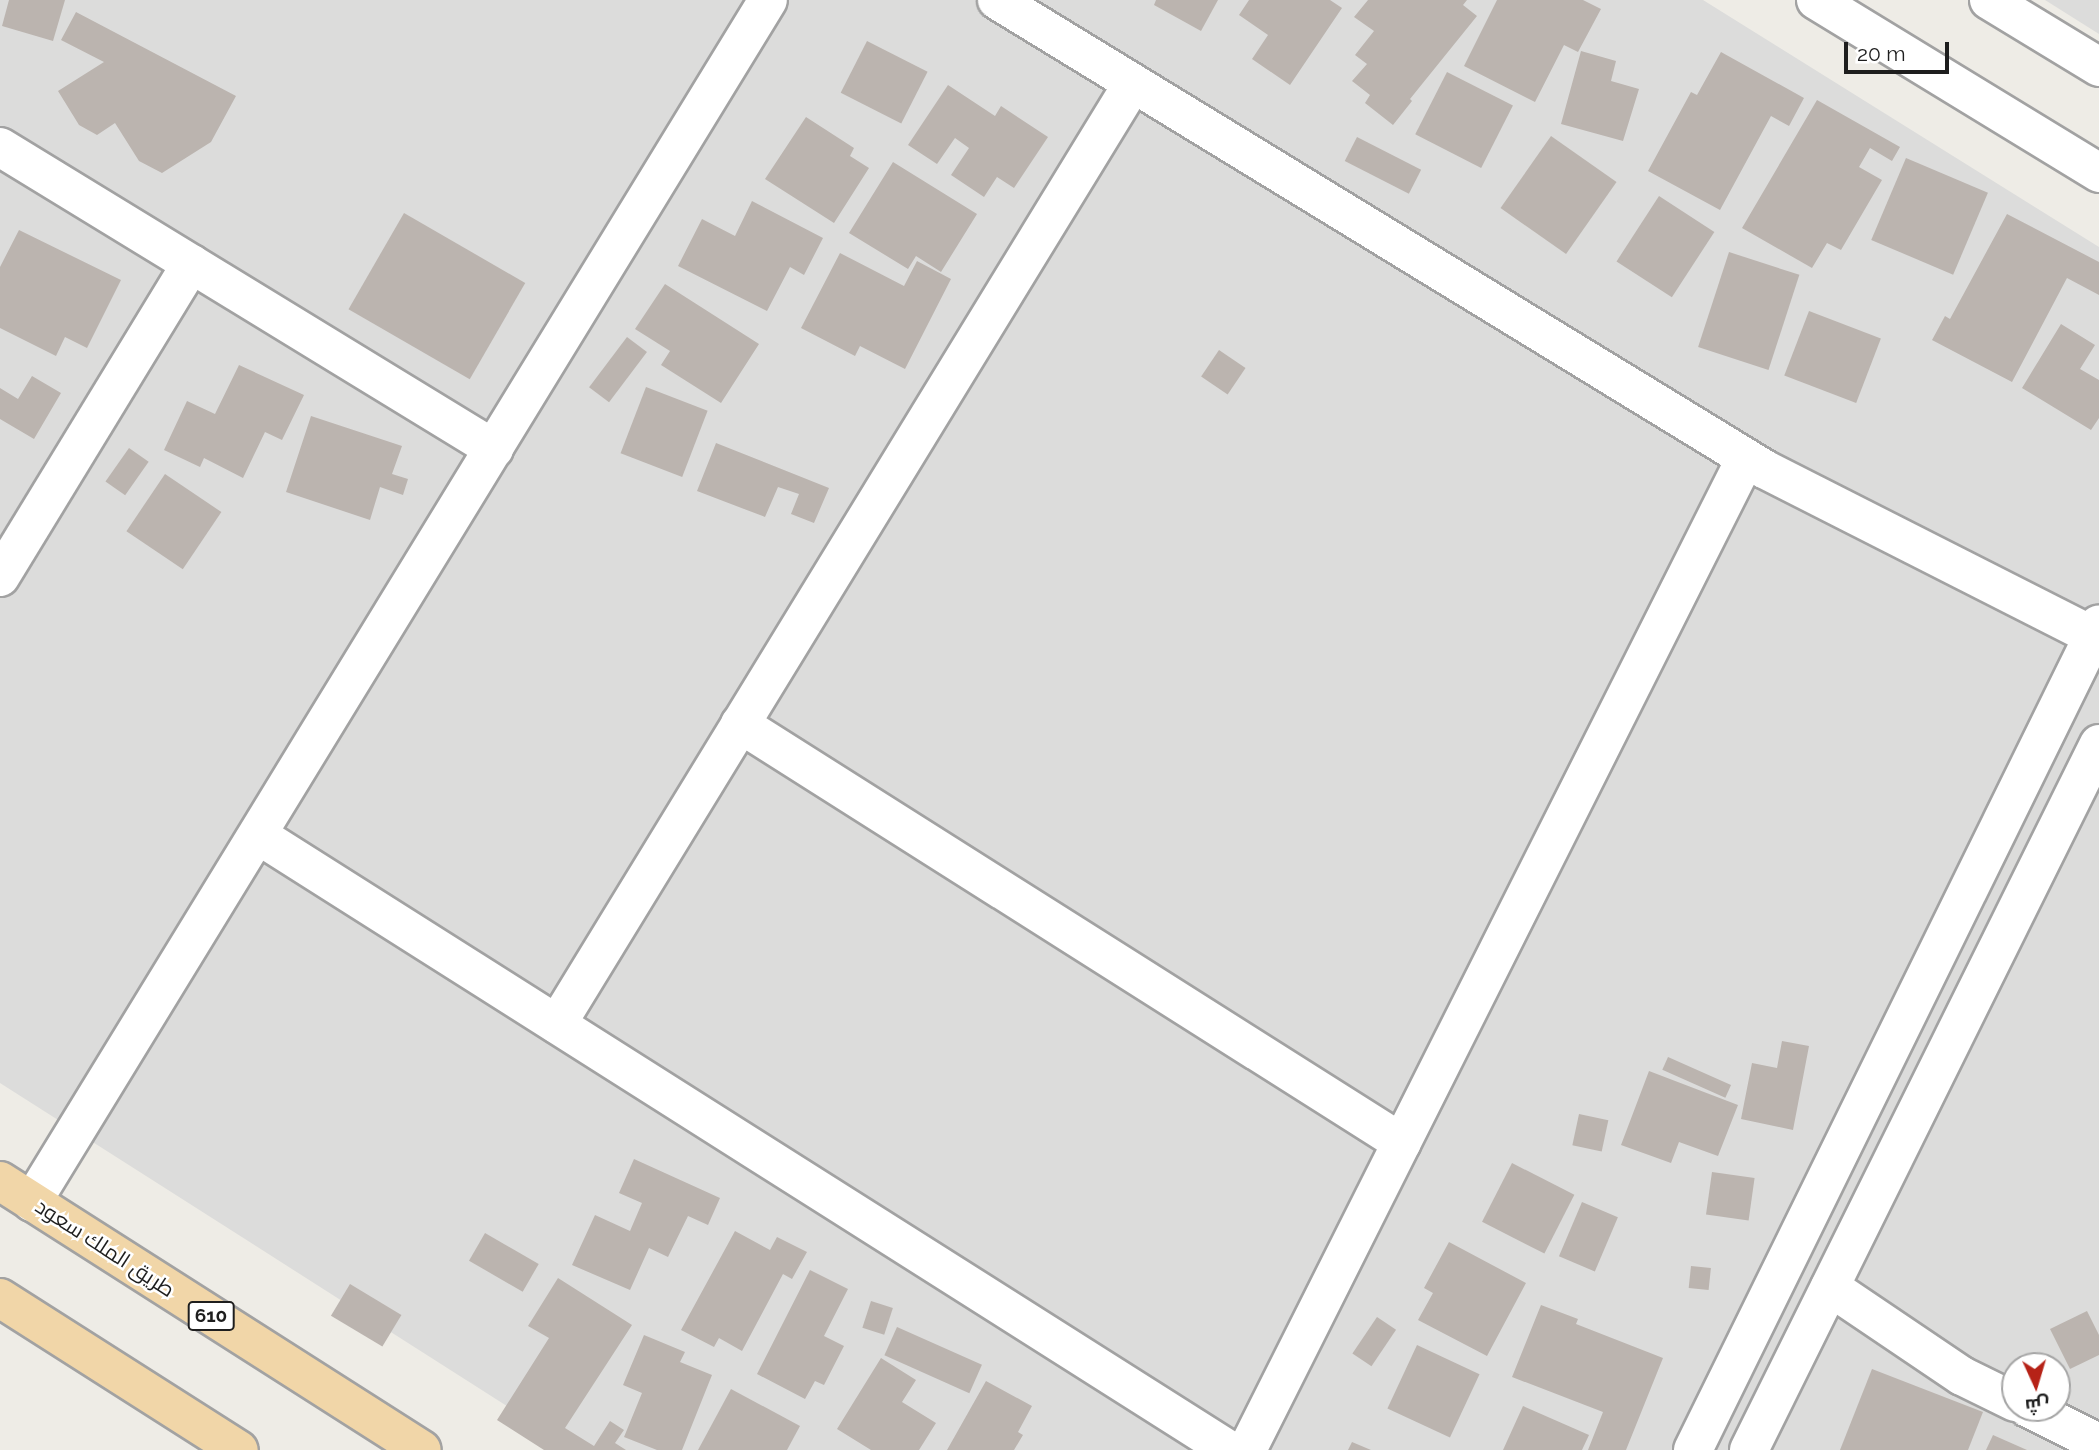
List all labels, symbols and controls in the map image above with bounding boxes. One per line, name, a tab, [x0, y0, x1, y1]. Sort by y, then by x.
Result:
scale bar	[1847, 28, 1952, 72]
text: 20 m	[1857, 41, 1905, 66]
street label: طريق الملك سعود	[31, 1194, 179, 1302]
road number: 610	[186, 1300, 235, 1332]
north arrow	[2001, 1352, 2071, 1422]
text: ش	[2024, 1394, 2050, 1418]

